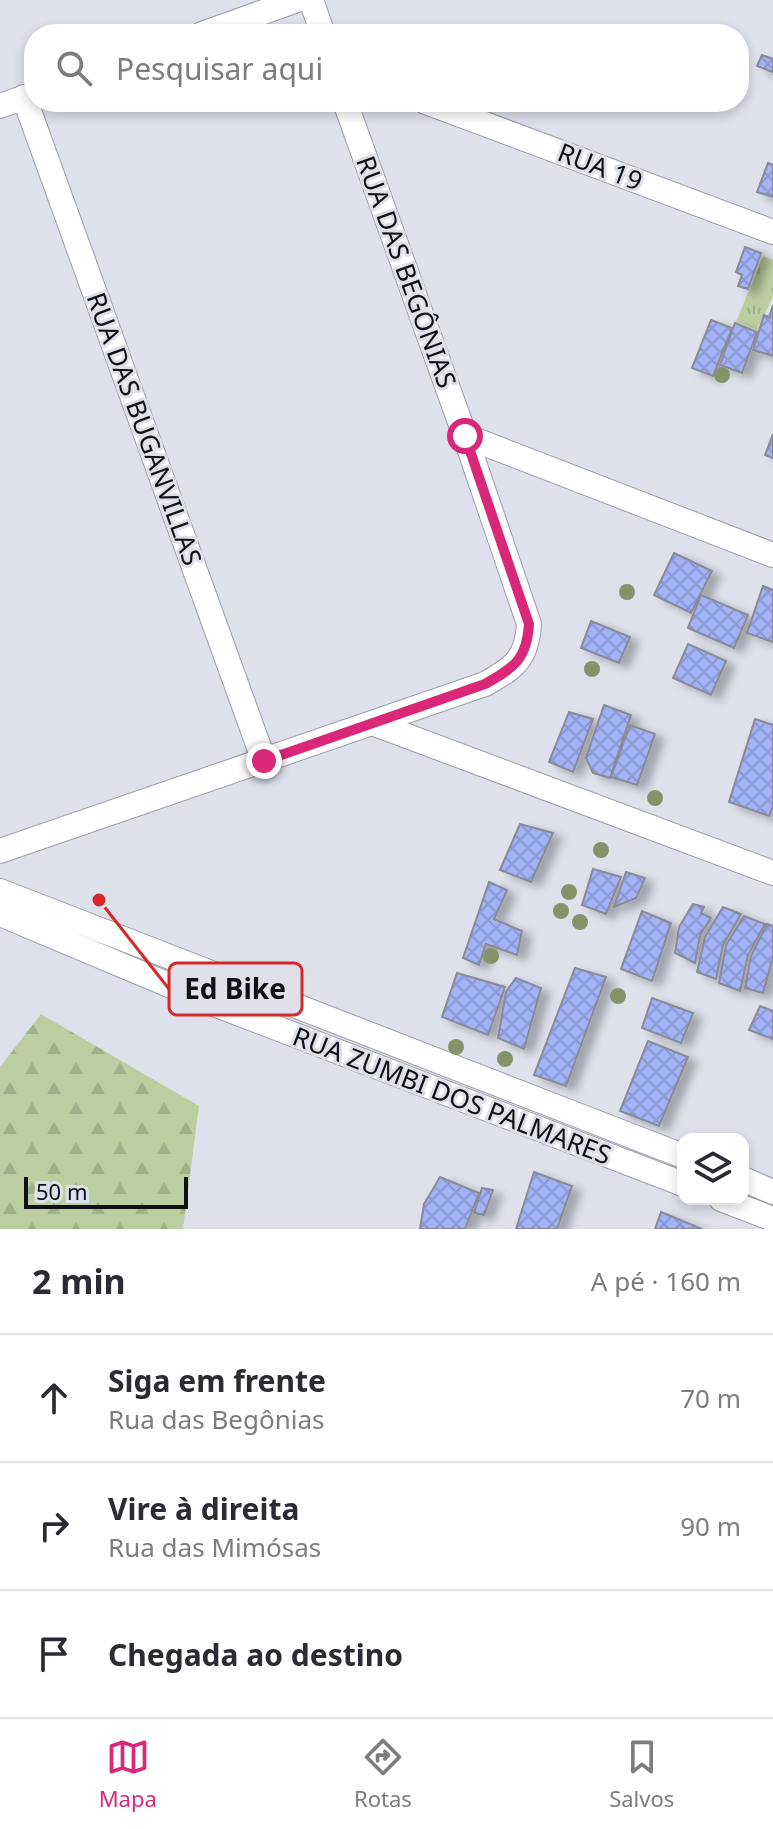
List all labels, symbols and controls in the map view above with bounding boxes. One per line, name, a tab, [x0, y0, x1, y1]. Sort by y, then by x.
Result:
search box	[24, 24, 749, 112]
icon: search	[52, 46, 96, 90]
text: Pesquisar aqui	[116, 48, 323, 89]
street label: RUA 19	[553, 133, 648, 199]
street label: RUA DAS BEGÔNIAS	[348, 151, 466, 393]
street label: RUA DAS BUGANVILLAS	[79, 287, 211, 570]
route start	[447, 418, 483, 454]
route end	[246, 743, 282, 779]
callout: Ed Bike	[169, 963, 302, 1015]
text: Ed Bike	[184, 969, 286, 1007]
street label: RUA ZUMBI DOS PALMARES	[288, 1018, 617, 1172]
map controls	[677, 1133, 749, 1205]
button: layers	[677, 1133, 749, 1205]
scale bar	[24, 1173, 188, 1209]
text: 50 m	[36, 1176, 87, 1206]
text: 2 min	[32, 1258, 126, 1304]
text: A pé · 160 m	[591, 1263, 741, 1299]
text: Siga em frente	[108, 1360, 326, 1401]
icon: ahead	[32, 1376, 76, 1420]
text: 70 m	[680, 1380, 741, 1416]
text: Rua das Begônias	[108, 1401, 324, 1437]
text: Vire à direita	[108, 1488, 299, 1529]
icon: right	[32, 1504, 76, 1548]
text: 90 m	[680, 1508, 741, 1544]
text: Rua das Mimósas	[108, 1529, 321, 1565]
icon: arrive	[32, 1632, 76, 1676]
text: Chegada ao destino	[108, 1634, 403, 1675]
tab: Mapa	[99, 1735, 157, 1813]
tab: Rotas	[354, 1735, 412, 1813]
tab: Salvos	[609, 1735, 674, 1813]

